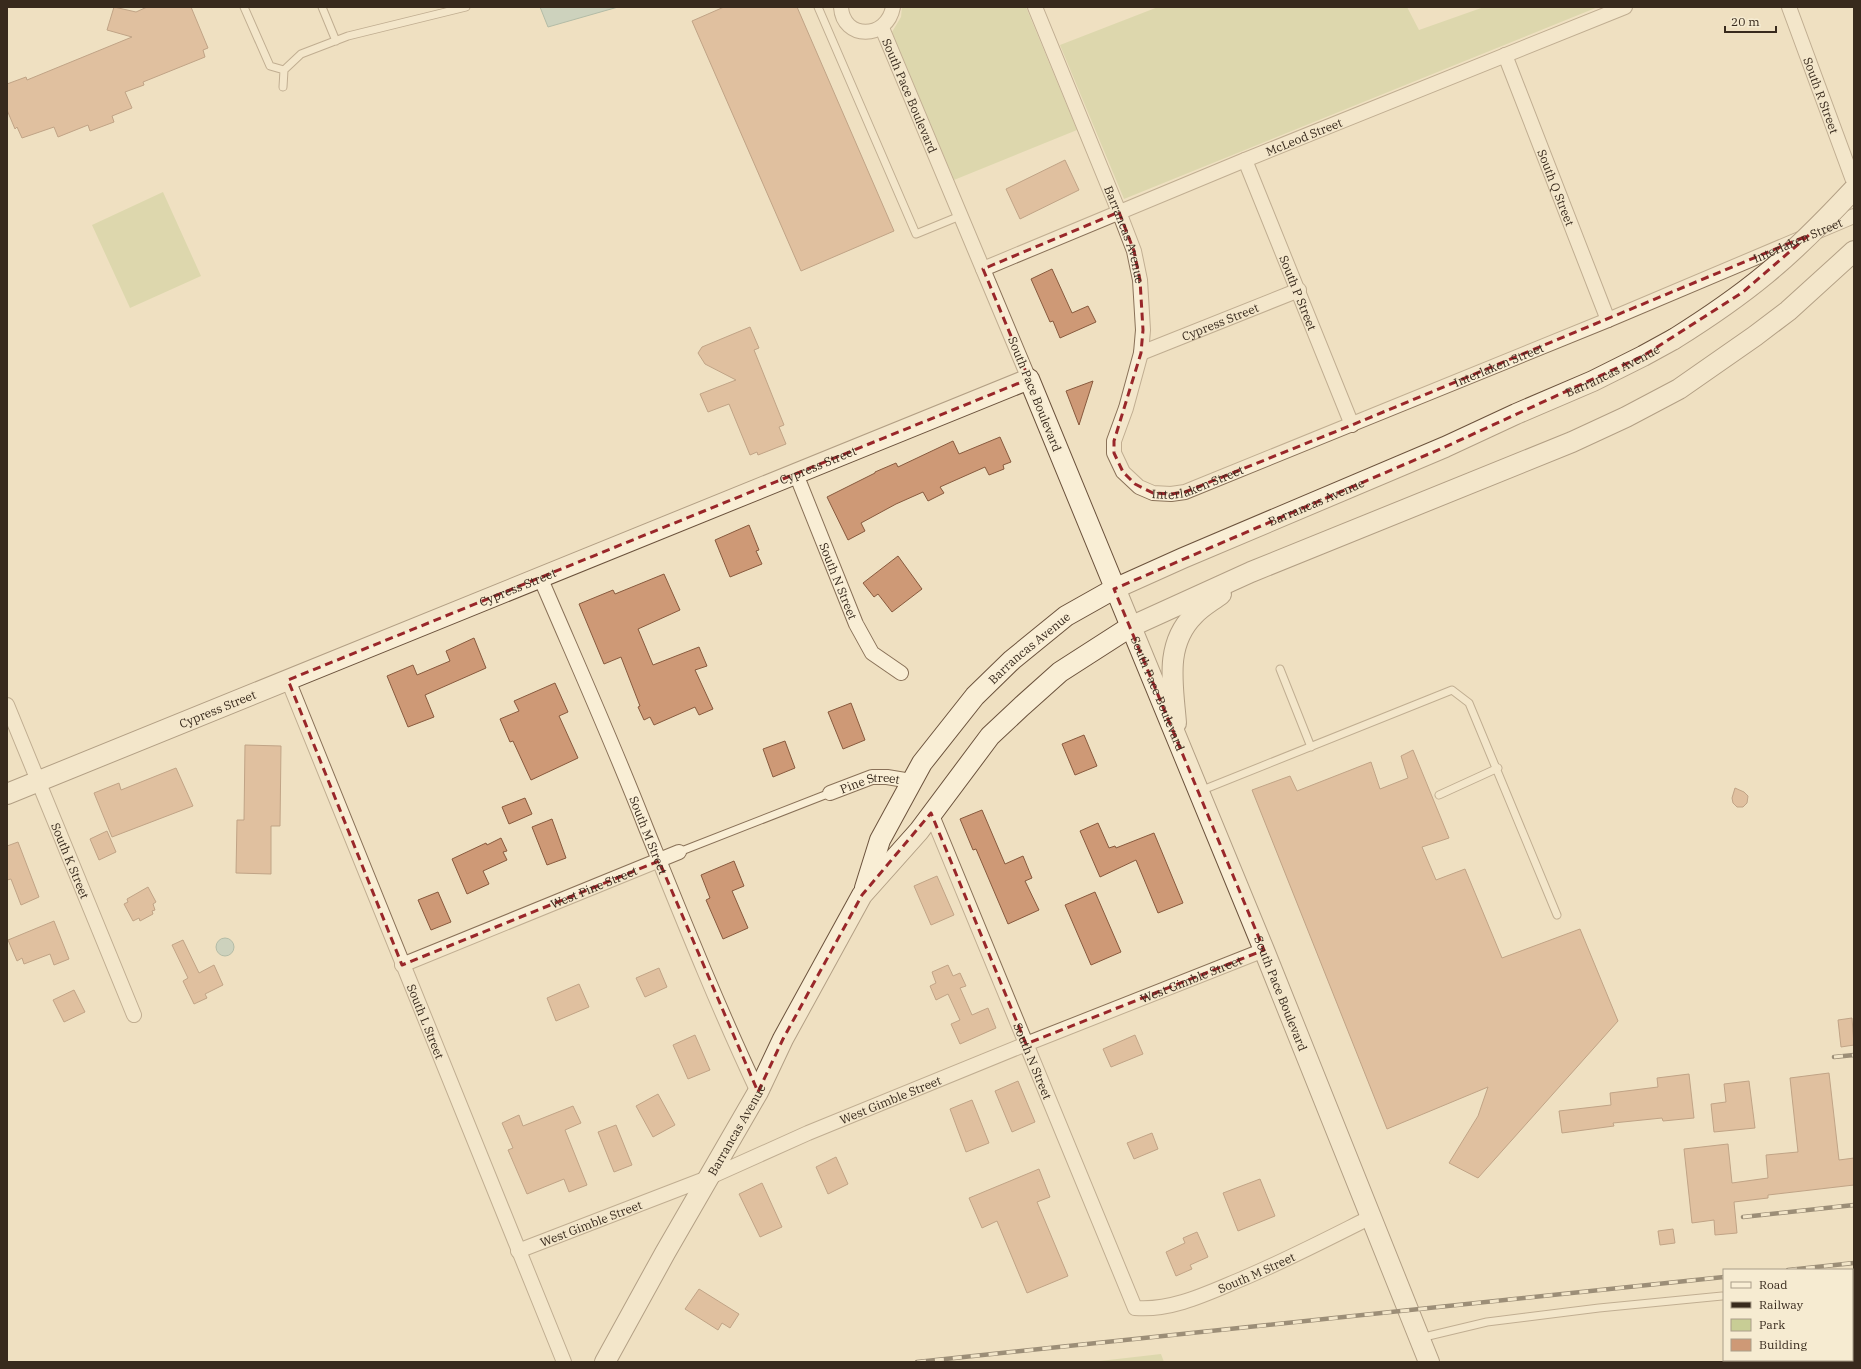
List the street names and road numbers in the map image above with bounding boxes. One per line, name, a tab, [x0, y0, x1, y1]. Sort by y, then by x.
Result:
street label: South Pace Boulevard	[880, 36, 941, 155]
street label: South R Street	[1801, 55, 1843, 136]
street label: McLeod Street	[1263, 114, 1344, 158]
street label: South Q Street	[1535, 147, 1578, 228]
street label: Barrancas Avenue	[1101, 183, 1148, 284]
street label: Interlaken Street	[1751, 214, 1844, 265]
street label: South P Street	[1277, 253, 1320, 332]
street label: Cypress Street	[1179, 299, 1261, 344]
street label: South Pace Boulevard	[1005, 334, 1065, 454]
street label: Interlaken Street	[1451, 340, 1546, 389]
street label: Barrancas Avenue	[1563, 341, 1662, 400]
street label: Cypress Street	[777, 443, 858, 487]
street label: Interlaken Street	[1151, 462, 1245, 502]
street label: Barrancas Avenue	[1266, 475, 1367, 529]
street label: South N Street	[817, 540, 861, 622]
street label: Cypress Street	[477, 564, 558, 609]
street label: Barrancas Avenue	[985, 608, 1073, 687]
street label: South Pace Boulevard	[1128, 634, 1189, 753]
street label: Cypress Street	[177, 686, 258, 731]
street label: Pine Street	[838, 770, 901, 796]
street label: South M Street	[627, 794, 671, 876]
street label: South K Street	[48, 820, 93, 901]
street label: West Pine Street	[548, 862, 639, 911]
street label: South Pace Boulevard	[1251, 933, 1311, 1053]
street label: West Gimble Street	[1138, 952, 1244, 1006]
street label: South L Street	[404, 981, 448, 1061]
street label: South N Street	[1011, 1020, 1056, 1101]
street label: West Gimble Street	[837, 1072, 943, 1127]
street label: Barrancas Avenue	[704, 1081, 768, 1178]
street label: West Gimble Street	[538, 1197, 644, 1249]
street label: South M Street	[1215, 1249, 1297, 1296]

